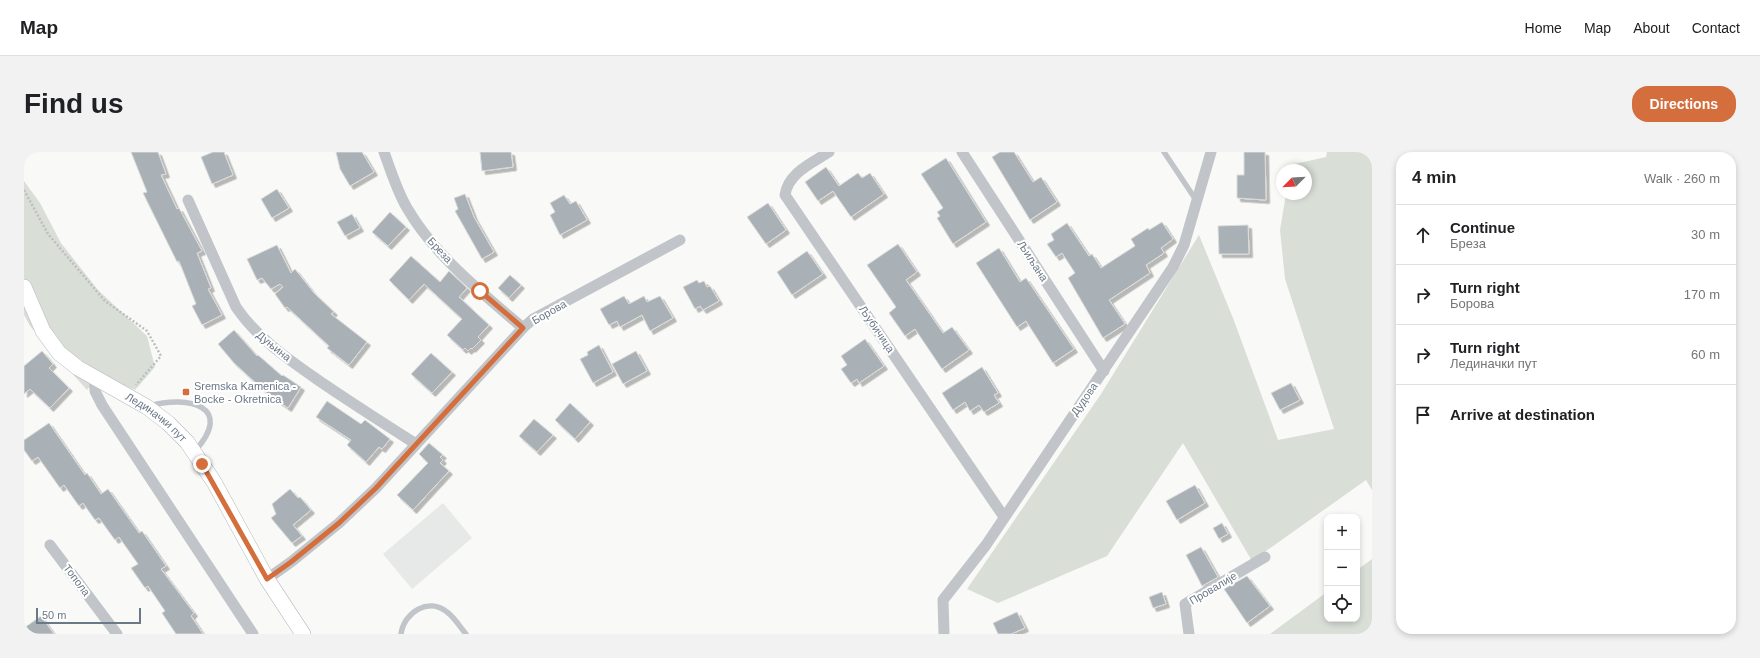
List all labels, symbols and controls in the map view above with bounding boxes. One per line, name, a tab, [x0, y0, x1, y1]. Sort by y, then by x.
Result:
text: Map	[20, 17, 58, 38]
text: Home	[1525, 20, 1562, 36]
text: Map	[1584, 20, 1611, 36]
text: About	[1633, 20, 1670, 36]
text: Contact	[1692, 20, 1740, 36]
button: Directions	[1632, 86, 1736, 122]
text: Find us	[24, 88, 124, 119]
north arrow	[1276, 164, 1312, 200]
text: 4 min	[1412, 168, 1456, 187]
text: Walk · 260 m	[1644, 171, 1720, 186]
text: Continue	[1450, 219, 1515, 236]
icon: ahead	[1412, 224, 1434, 246]
text: 30 m	[1691, 227, 1720, 242]
street label: Бреза	[425, 235, 455, 266]
text: Бреза	[1450, 236, 1486, 251]
street label: Љиљана	[1015, 238, 1051, 284]
text: Turn right	[1450, 279, 1520, 296]
route start	[471, 282, 489, 300]
icon: right	[1412, 284, 1434, 306]
text: 170 m	[1684, 287, 1720, 302]
text: Борова	[1450, 296, 1494, 311]
street label: Борова	[530, 297, 569, 327]
street label: Љубичица	[857, 303, 898, 355]
street label: Дуњина	[254, 329, 294, 364]
text: Turn right	[1450, 339, 1520, 356]
icon: right	[1412, 344, 1434, 366]
text: 60 m	[1691, 347, 1720, 362]
text: Лединачки пут	[1450, 356, 1537, 371]
place label: Sremska Kamenica - Bocke - Okretnica	[194, 380, 296, 405]
street label: Дудова	[1068, 380, 1100, 418]
marker: Sremska Kamenica - Bocke - Okretnica	[181, 387, 191, 397]
street label: Лединачки пут	[124, 390, 189, 444]
icon: arrive	[1412, 404, 1434, 426]
text: Arrive at destination	[1450, 406, 1595, 423]
route end	[193, 455, 211, 473]
map controls	[1324, 514, 1360, 622]
button: +	[1324, 514, 1360, 550]
button: −	[1324, 550, 1360, 586]
street label: Топола	[61, 562, 93, 599]
street label: Провалије	[1187, 569, 1239, 607]
button: locate	[1324, 586, 1360, 622]
scale bar	[36, 606, 141, 625]
text: 50 m	[42, 609, 66, 621]

